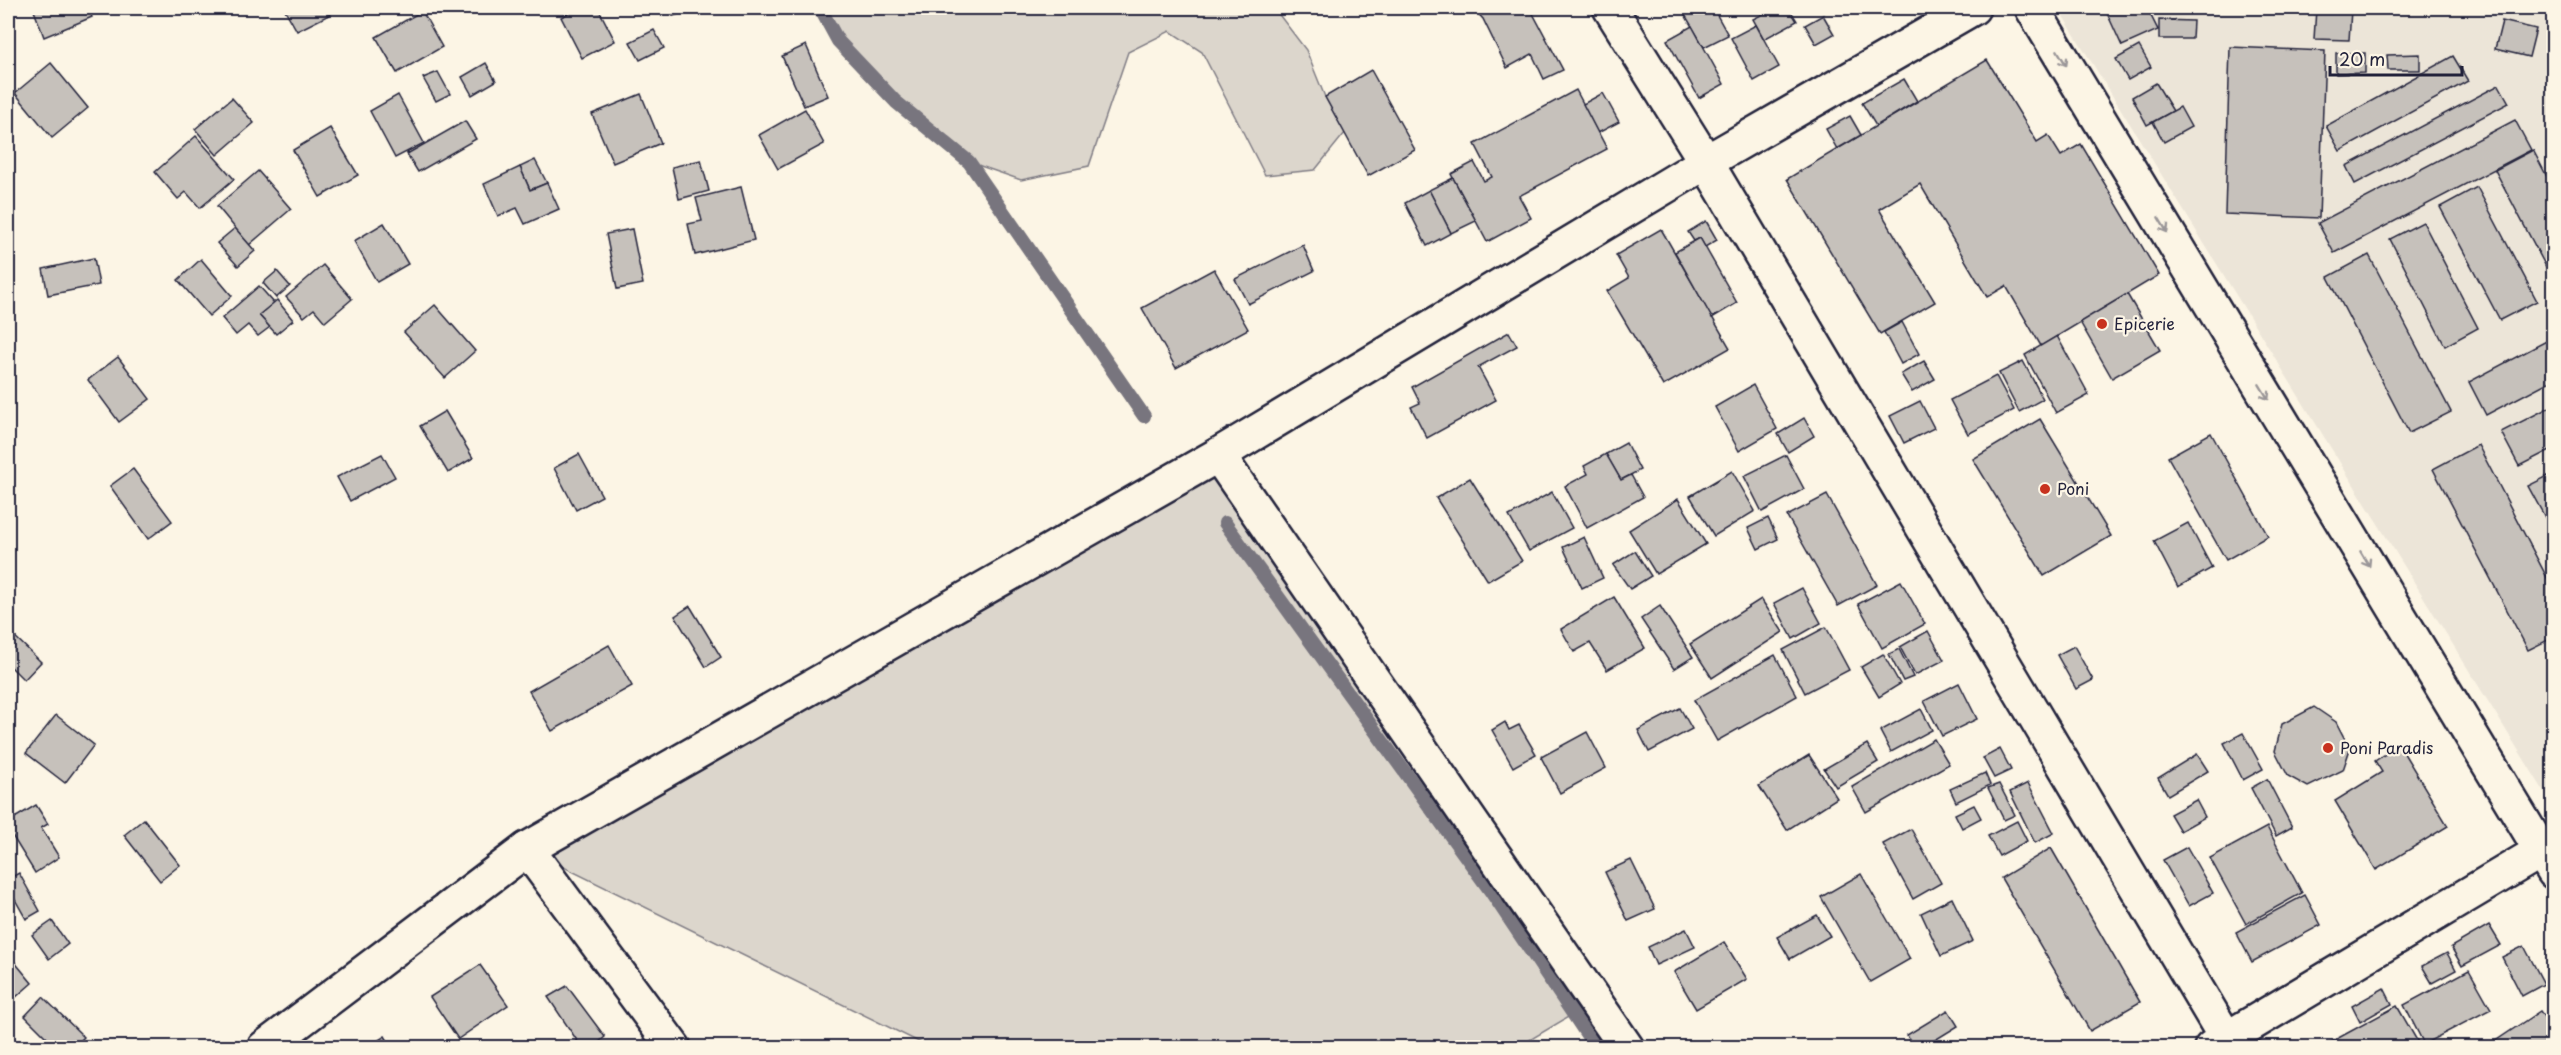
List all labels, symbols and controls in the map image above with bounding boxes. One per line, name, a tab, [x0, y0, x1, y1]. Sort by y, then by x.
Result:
scale bar	[2330, 39, 2462, 77]
text: 20 m	[2339, 45, 2385, 72]
one-way arrow	[2057, 49, 2069, 66]
one-way arrow	[2158, 216, 2170, 233]
place label: Epicerie	[2114, 311, 2175, 335]
marker: Epicerie	[2095, 317, 2109, 331]
one-way arrow	[2258, 383, 2270, 400]
place label: Poni	[2057, 476, 2089, 500]
marker: Poni	[2038, 482, 2052, 496]
one-way arrow	[2359, 550, 2371, 567]
place label: Poni Paradis	[2340, 735, 2433, 759]
marker: Poni Paradis	[2321, 741, 2335, 755]

